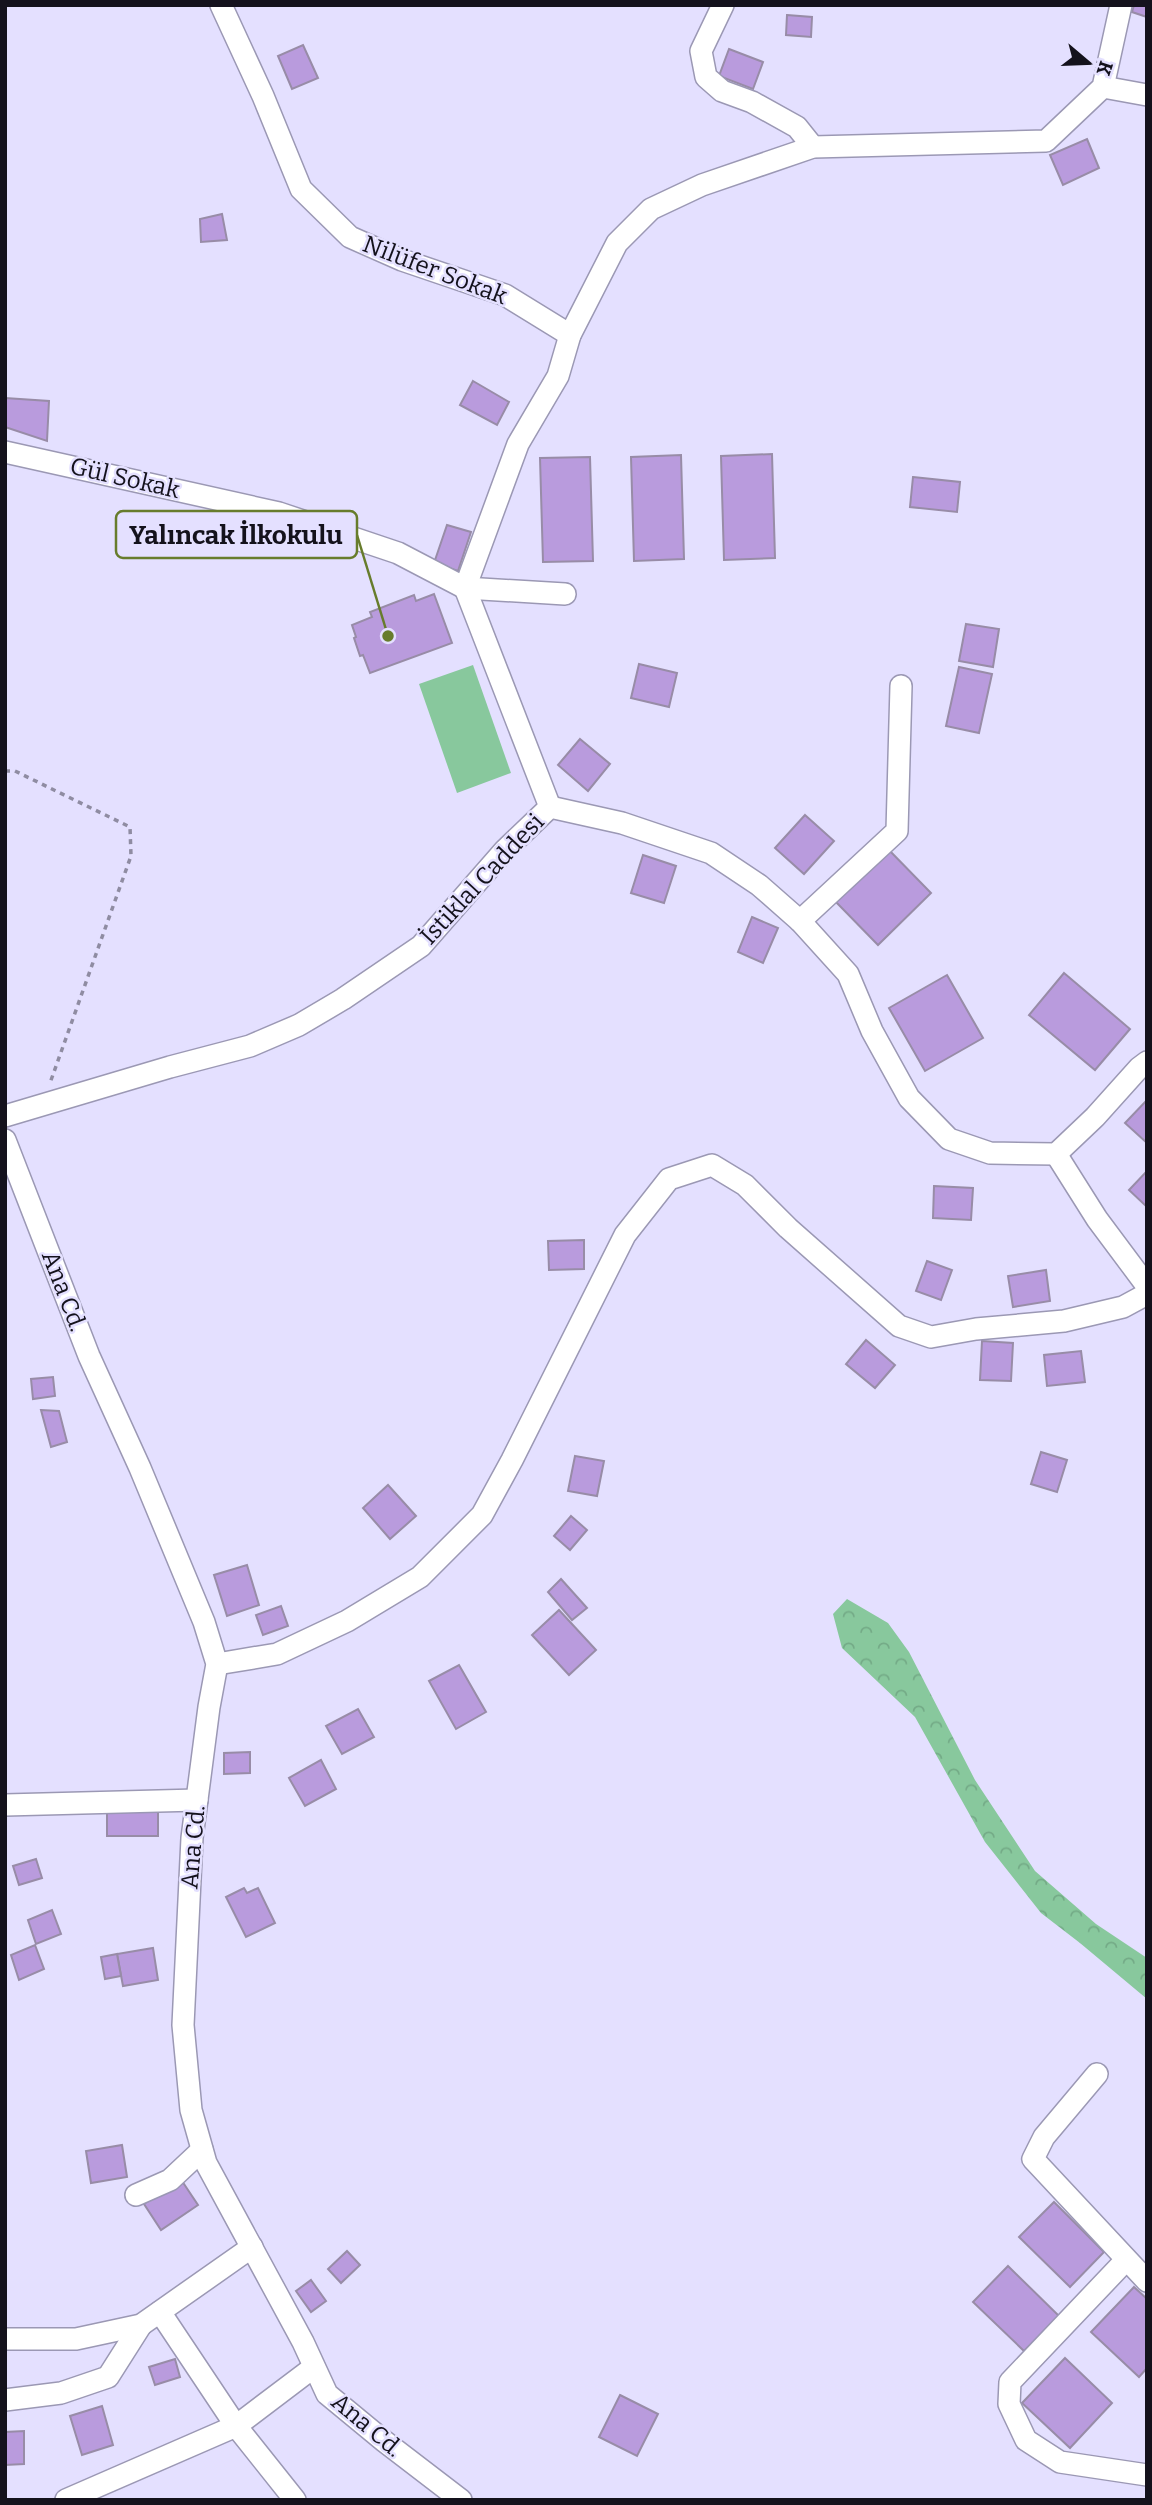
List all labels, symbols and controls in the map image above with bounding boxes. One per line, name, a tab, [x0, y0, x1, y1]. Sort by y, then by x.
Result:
north arrow	[1054, 28, 1124, 98]
text: K	[1091, 58, 1118, 79]
street label: Nilüfer Sokak	[359, 230, 511, 310]
street label: Gül Sokak	[68, 452, 183, 504]
callout: Yalıncak İlkokulu	[116, 511, 357, 558]
text: Yalıncak İlkokulu	[129, 520, 343, 551]
street label: İstiklal Caddesi	[414, 808, 550, 950]
street label: Ana Cd.	[36, 1247, 92, 1335]
street label: Ana Cd.	[175, 1804, 211, 1890]
street label: Ana Cd.	[326, 2387, 408, 2463]

